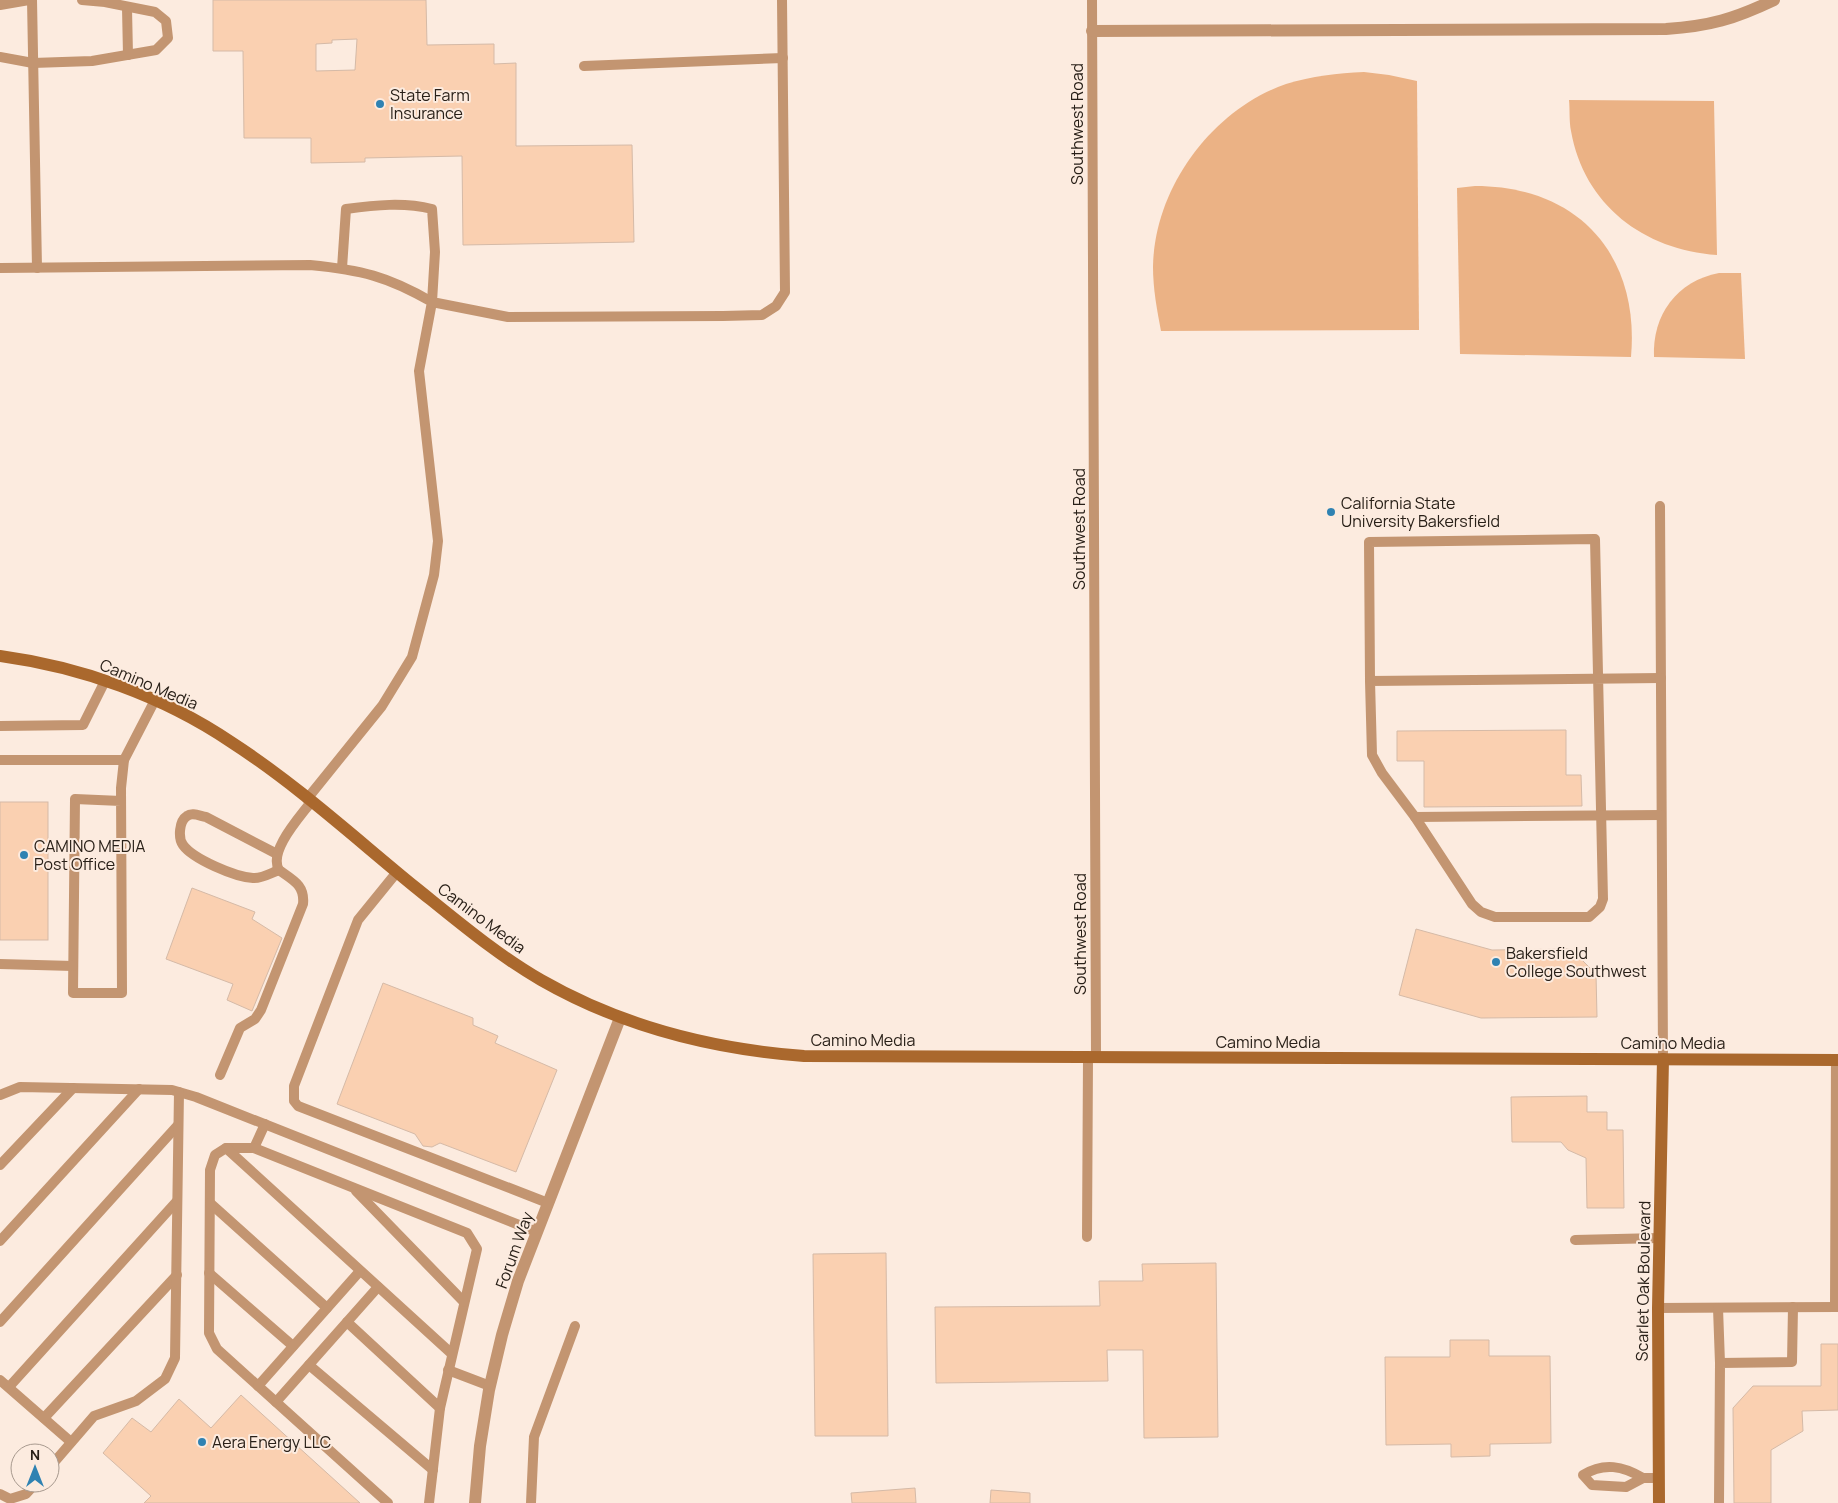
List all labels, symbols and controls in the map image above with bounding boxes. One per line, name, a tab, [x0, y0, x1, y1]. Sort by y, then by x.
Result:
street label: Southwest Road	[1066, 63, 1088, 185]
place label: State Farm Insurance	[390, 84, 470, 124]
marker: State Farm Insurance	[374, 98, 386, 110]
street label: Southwest Road	[1068, 468, 1090, 590]
place label: California State University Bakersfield	[1341, 492, 1500, 532]
marker: California State University Bakersfield	[1325, 506, 1337, 518]
street label: Camino Media	[97, 653, 201, 715]
place label: CAMINO MEDIA Post Office	[34, 835, 145, 875]
marker: CAMINO MEDIA Post Office	[18, 849, 30, 861]
street label: Southwest Road	[1069, 873, 1091, 995]
street label: Camino Media	[434, 878, 530, 958]
place label: Bakersfield College Southwest	[1506, 942, 1647, 982]
marker: Bakersfield College Southwest	[1490, 956, 1502, 968]
street label: Camino Media	[811, 1029, 915, 1051]
street label: Camino Media	[1216, 1031, 1320, 1053]
street label: Camino Media	[1621, 1032, 1725, 1054]
street label: Scarlet Oak Boulevard	[1631, 1200, 1655, 1362]
street label: Forum Way	[490, 1208, 538, 1292]
place label: Aera Energy LLC	[212, 1431, 331, 1453]
marker: Aera Energy LLC	[196, 1436, 208, 1448]
north arrow	[10, 1443, 60, 1493]
text: N	[30, 1445, 40, 1464]

